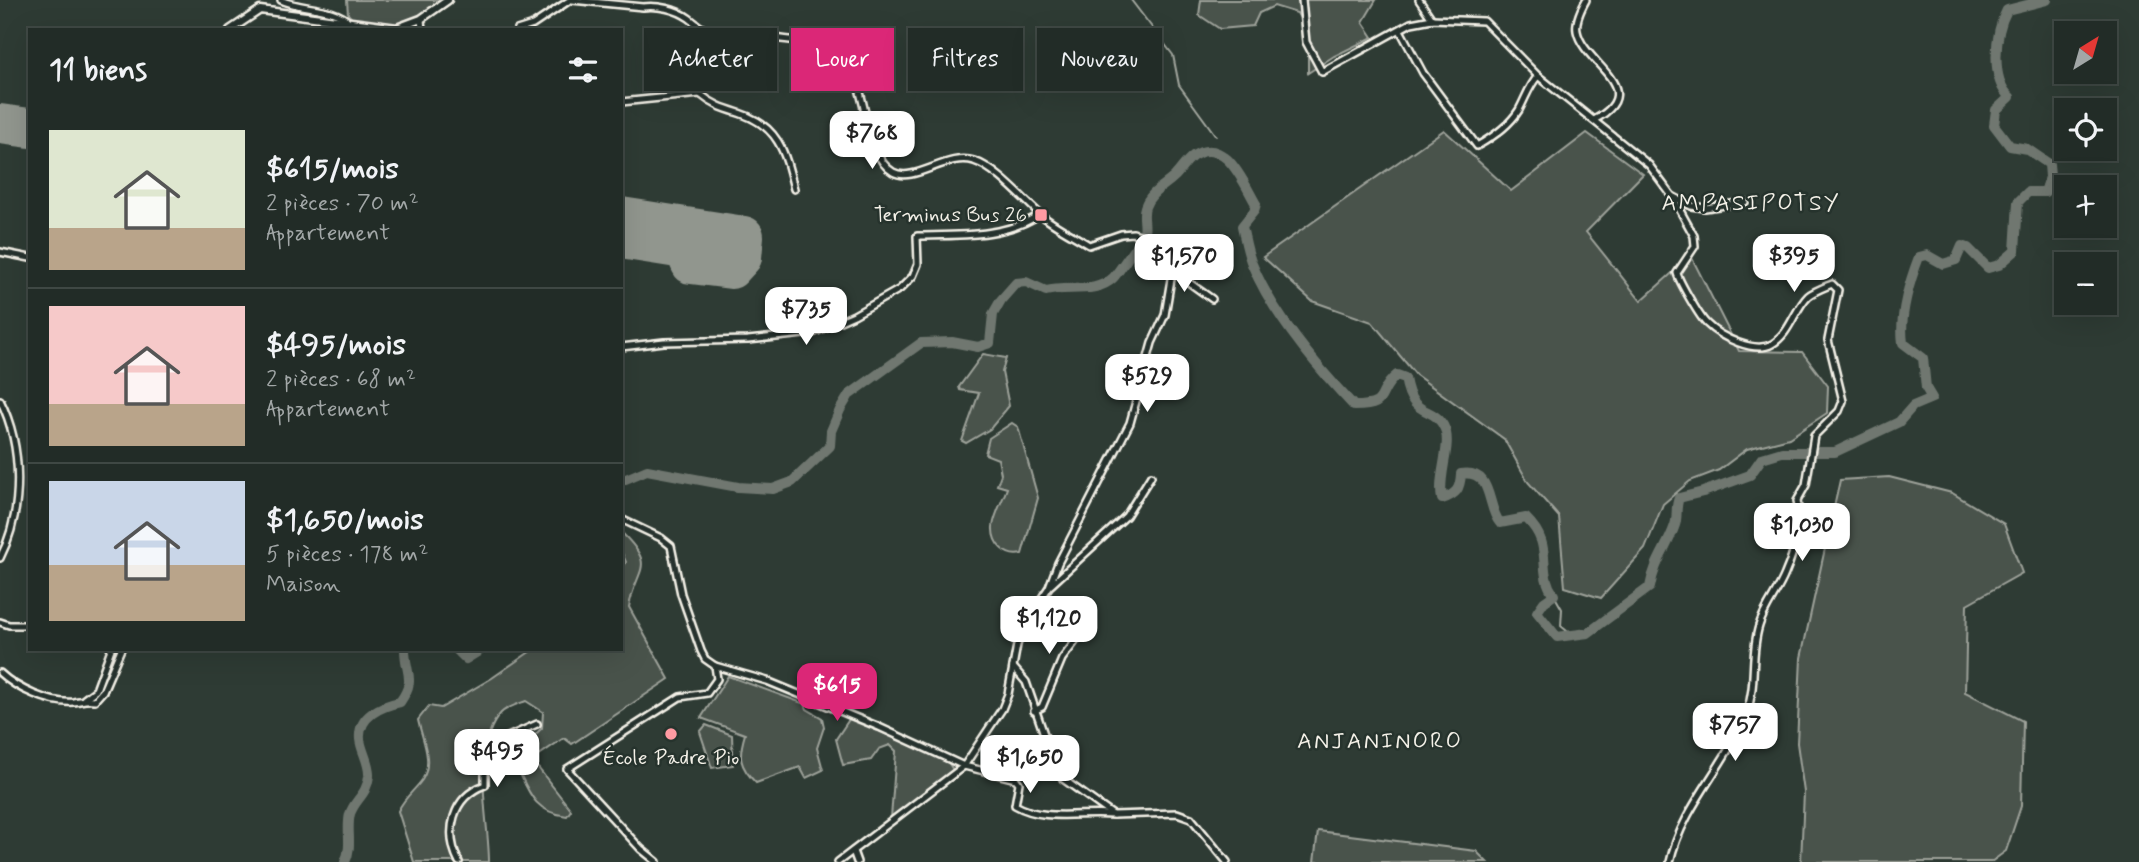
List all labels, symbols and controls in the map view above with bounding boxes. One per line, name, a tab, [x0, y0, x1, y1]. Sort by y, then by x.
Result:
north arrow	[2054, 21, 2118, 84]
map controls	[2054, 21, 2117, 315]
chip: Acheter	[644, 28, 777, 91]
chip: Louer	[791, 28, 894, 91]
chip: Filtres	[908, 28, 1023, 91]
chip: Nouveau	[1037, 28, 1162, 91]
text: 11 biens	[49, 51, 147, 90]
icon: filters	[564, 51, 602, 89]
button: locate	[2054, 98, 2117, 161]
pin: $768	[831, 111, 913, 171]
text: $768	[846, 119, 898, 149]
text: $615/mois	[266, 150, 399, 189]
icon: home	[105, 158, 189, 242]
button: +	[2054, 175, 2117, 238]
text: 2 pièces · 70 m²	[266, 189, 419, 219]
district label: AMPASIPOTSY	[1661, 189, 1841, 219]
place label: Terminus Bus 26	[874, 201, 1027, 229]
marker: Terminus Bus 26	[1033, 207, 1049, 223]
text: Appartement	[266, 219, 390, 249]
pin: $1,570	[1127, 234, 1241, 294]
pin: $395	[1753, 234, 1835, 294]
text: $1,570	[1151, 242, 1217, 272]
text: $395	[1769, 242, 1819, 272]
button: −	[2054, 252, 2117, 315]
pin: $735	[765, 288, 847, 347]
text: $735	[781, 295, 831, 325]
text: $495/mois	[266, 326, 406, 365]
icon: home	[105, 334, 189, 418]
pin: $529	[1106, 354, 1188, 414]
text: $529	[1121, 362, 1173, 392]
text: 2 pièces · 68 m²	[266, 365, 416, 395]
text: Appartement	[266, 395, 390, 425]
text: $1,650/mois	[266, 501, 424, 540]
pin: $1,030	[1745, 504, 1859, 563]
icon: home	[105, 509, 189, 593]
text: $1,030	[1770, 511, 1834, 541]
text: 5 pièces · 178 m²	[266, 540, 428, 570]
text: Maison	[266, 570, 341, 600]
pin: $1,120	[992, 596, 1106, 656]
text: $1,120	[1016, 604, 1082, 634]
pin: $615	[796, 664, 878, 723]
text: $615	[813, 671, 861, 701]
pin: $757	[1694, 704, 1776, 763]
text: $757	[1709, 711, 1761, 741]
marker: École Padre Pio	[663, 726, 679, 742]
district label: ANJANINORO	[1297, 727, 1463, 757]
pin: $495	[456, 730, 538, 789]
pin: $1,650	[973, 736, 1087, 795]
text: $495	[470, 737, 524, 767]
text: $1,650	[996, 743, 1064, 773]
place label: École Padre Pio	[603, 744, 739, 772]

